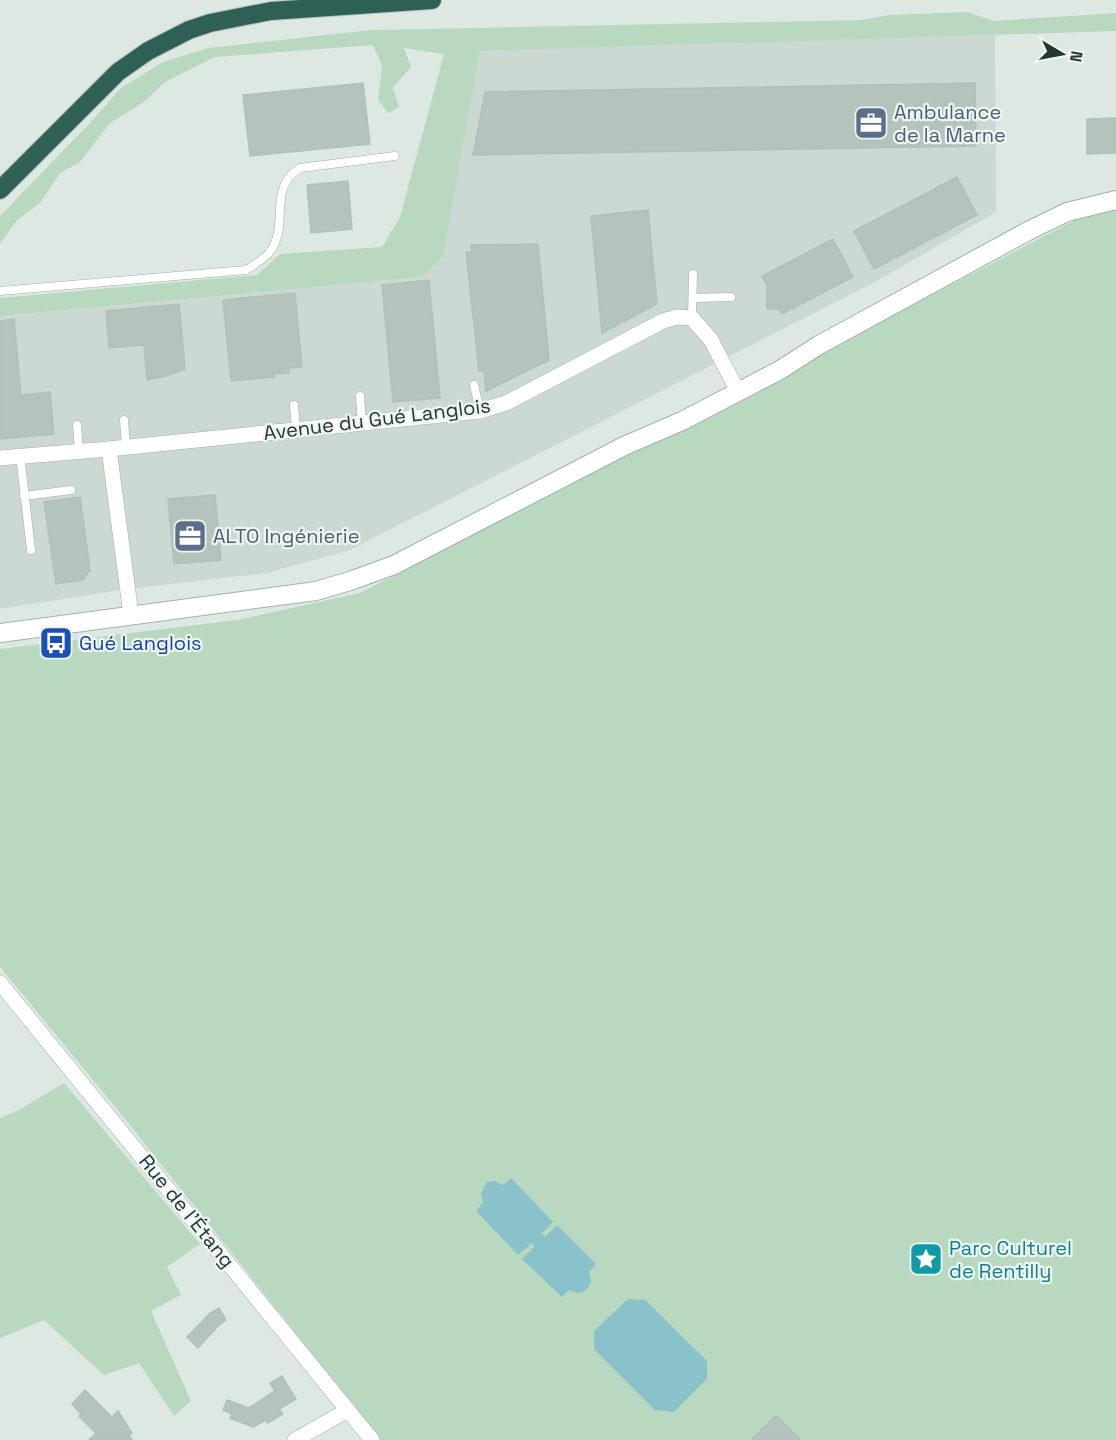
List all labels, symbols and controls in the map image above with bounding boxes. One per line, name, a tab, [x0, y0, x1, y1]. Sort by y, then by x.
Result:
north arrow	[1032, 24, 1092, 84]
text: N	[1065, 49, 1088, 64]
place label: Ambulance de la Marne	[894, 99, 1006, 148]
office icon: Ambulance de la Marne	[853, 105, 889, 141]
street label: Avenue du Gué Langlois	[262, 392, 492, 446]
office icon: ALTO Ingénierie	[172, 518, 208, 554]
place label: ALTO Ingénierie	[213, 523, 360, 549]
bus stop icon: Gué Langlois	[38, 625, 74, 661]
place label: Gué Langlois	[79, 630, 202, 656]
street label: Rue de l'Étang	[133, 1149, 241, 1273]
place label: Parc Culturel de Rentilly	[949, 1235, 1072, 1284]
place icon: Parc Culturel de Rentilly	[908, 1241, 944, 1277]

